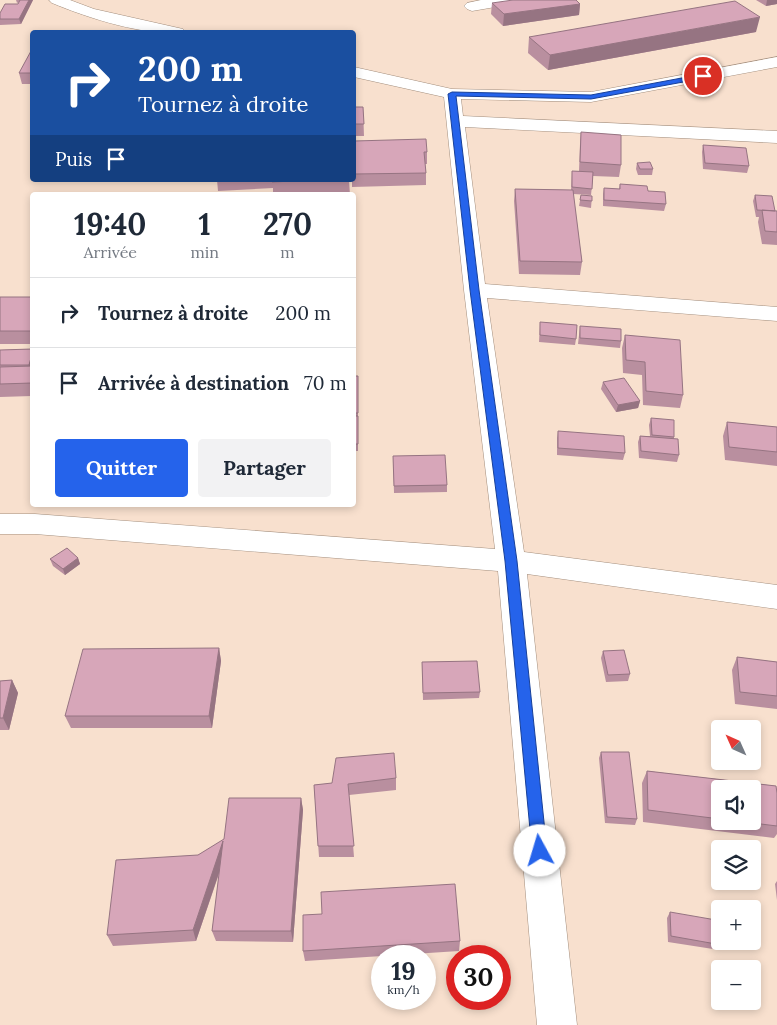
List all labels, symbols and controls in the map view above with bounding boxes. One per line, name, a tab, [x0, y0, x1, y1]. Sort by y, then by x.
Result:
text: 200 m	[138, 46, 243, 91]
icon: right	[55, 50, 120, 115]
pin	[682, 55, 724, 97]
icon: arrive	[689, 62, 717, 90]
text: Tournez à droite	[138, 90, 308, 118]
icon: arrive	[102, 145, 130, 173]
text: Puis	[55, 147, 92, 171]
text: 19:40	[74, 205, 146, 243]
text: 1	[199, 205, 211, 243]
text: 270	[263, 205, 312, 243]
text: Arrivée	[83, 242, 137, 262]
text: min	[190, 242, 219, 262]
text: m	[280, 242, 295, 262]
icon: right	[55, 299, 83, 327]
text: Tournez à droite	[98, 301, 248, 325]
text: 200 m	[275, 301, 331, 325]
icon: arrive	[55, 369, 83, 397]
text: Arrivée à destination	[98, 371, 289, 395]
text: 70 m	[304, 371, 347, 395]
button: Quitter	[55, 439, 188, 497]
button: Partager	[198, 439, 331, 497]
north arrow	[711, 720, 761, 770]
map controls	[711, 720, 761, 1010]
button: sound	[711, 780, 761, 830]
position arrow	[513, 824, 565, 876]
button: layers	[711, 840, 761, 890]
button: +	[711, 900, 761, 950]
speed limit sign: 30	[446, 945, 511, 1010]
text: 19	[391, 955, 416, 987]
button: −	[711, 960, 761, 1010]
text: km/h	[387, 982, 420, 997]

